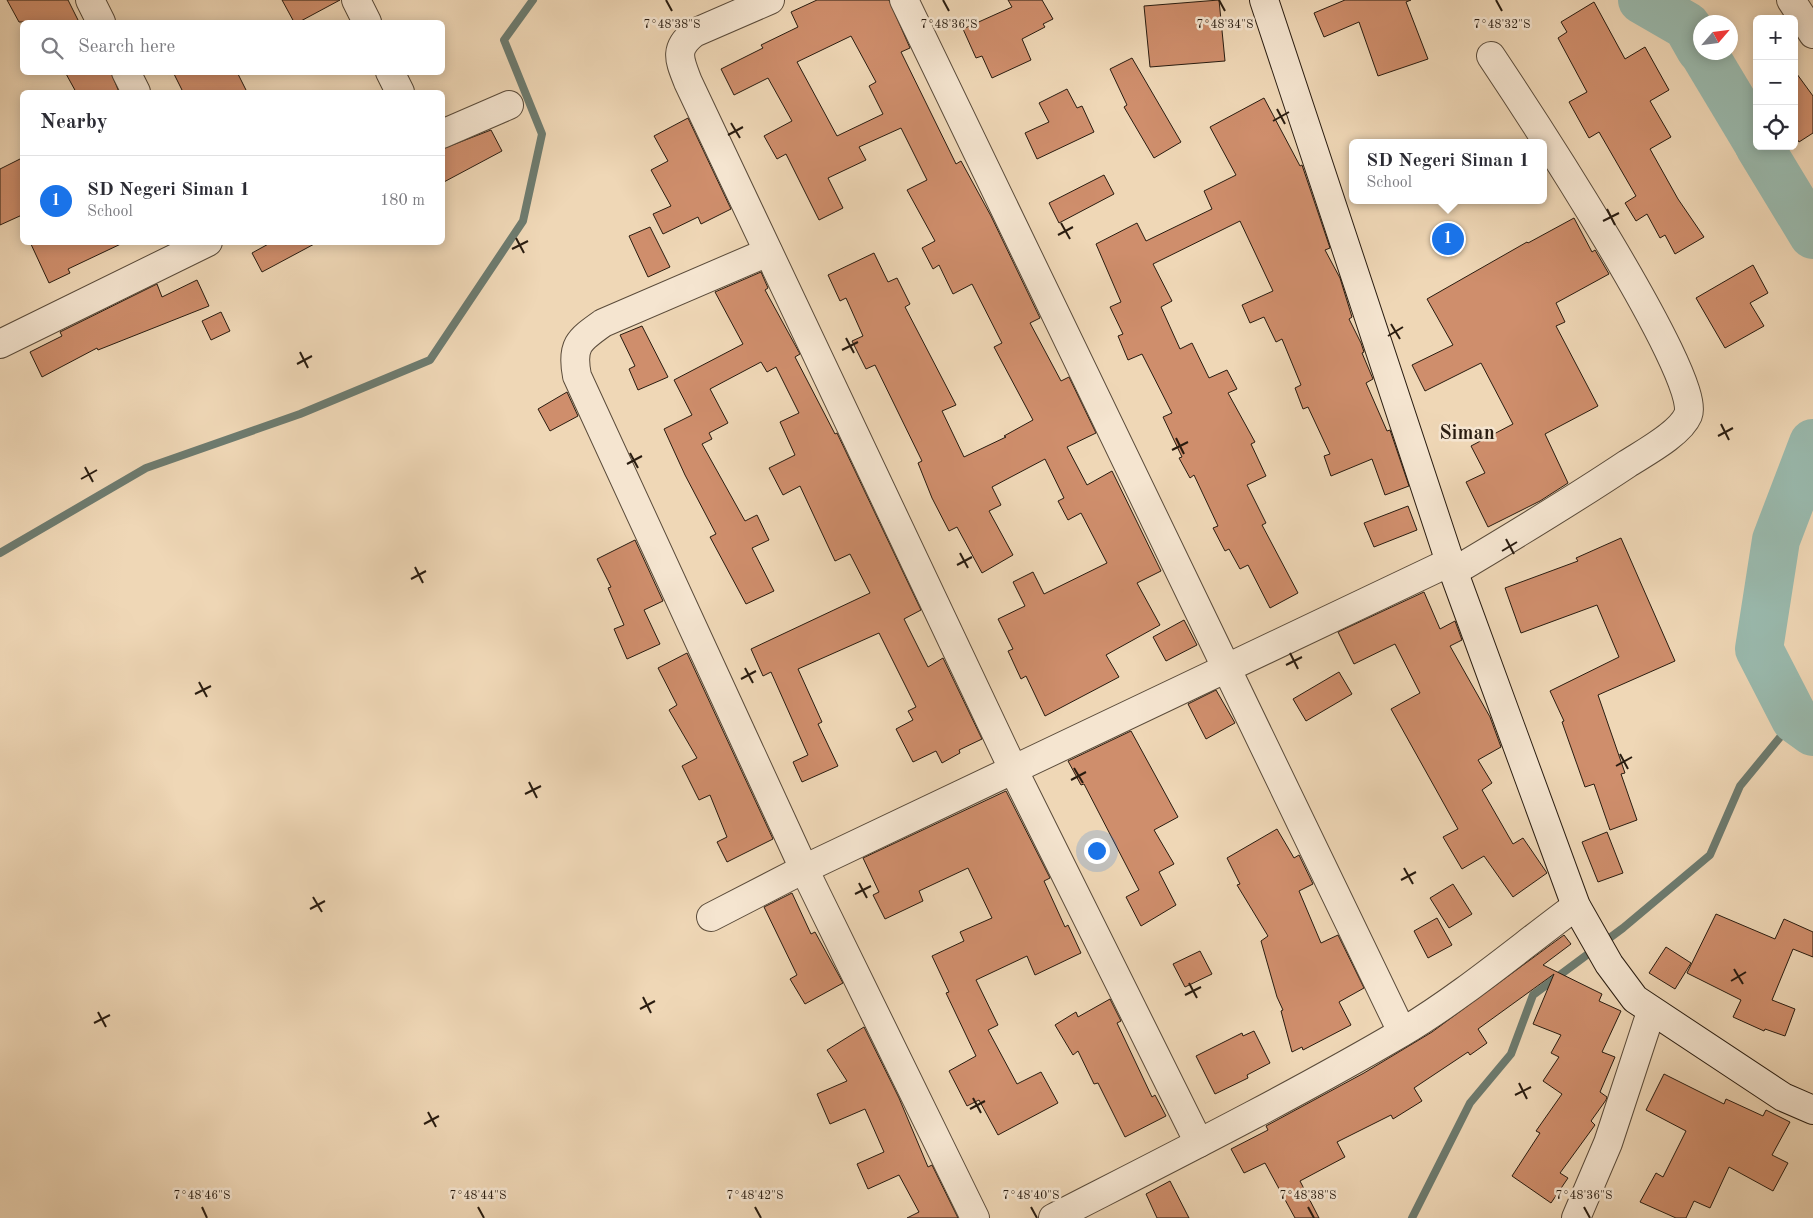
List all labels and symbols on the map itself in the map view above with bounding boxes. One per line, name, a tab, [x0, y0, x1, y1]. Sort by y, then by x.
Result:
north arrow	[1693, 15, 1738, 60]
text: 7°48'38"S	[644, 19, 700, 31]
text: 7°48'36"S	[921, 19, 977, 31]
text: 7°48'34"S	[1197, 19, 1253, 31]
text: 7°48'32"S	[1474, 19, 1530, 31]
pin: 1	[1432, 220, 1464, 258]
district label: Siman	[1439, 424, 1495, 444]
your location	[1084, 838, 1110, 864]
text: 7°48'46"S	[174, 1190, 230, 1202]
text: 7°48'44"S	[450, 1190, 506, 1202]
text: 7°48'42"S	[727, 1190, 783, 1202]
text: 7°48'40"S	[1003, 1190, 1059, 1202]
text: 7°48'38"S	[1280, 1190, 1336, 1202]
text: 7°48'36"S	[1556, 1190, 1612, 1202]

